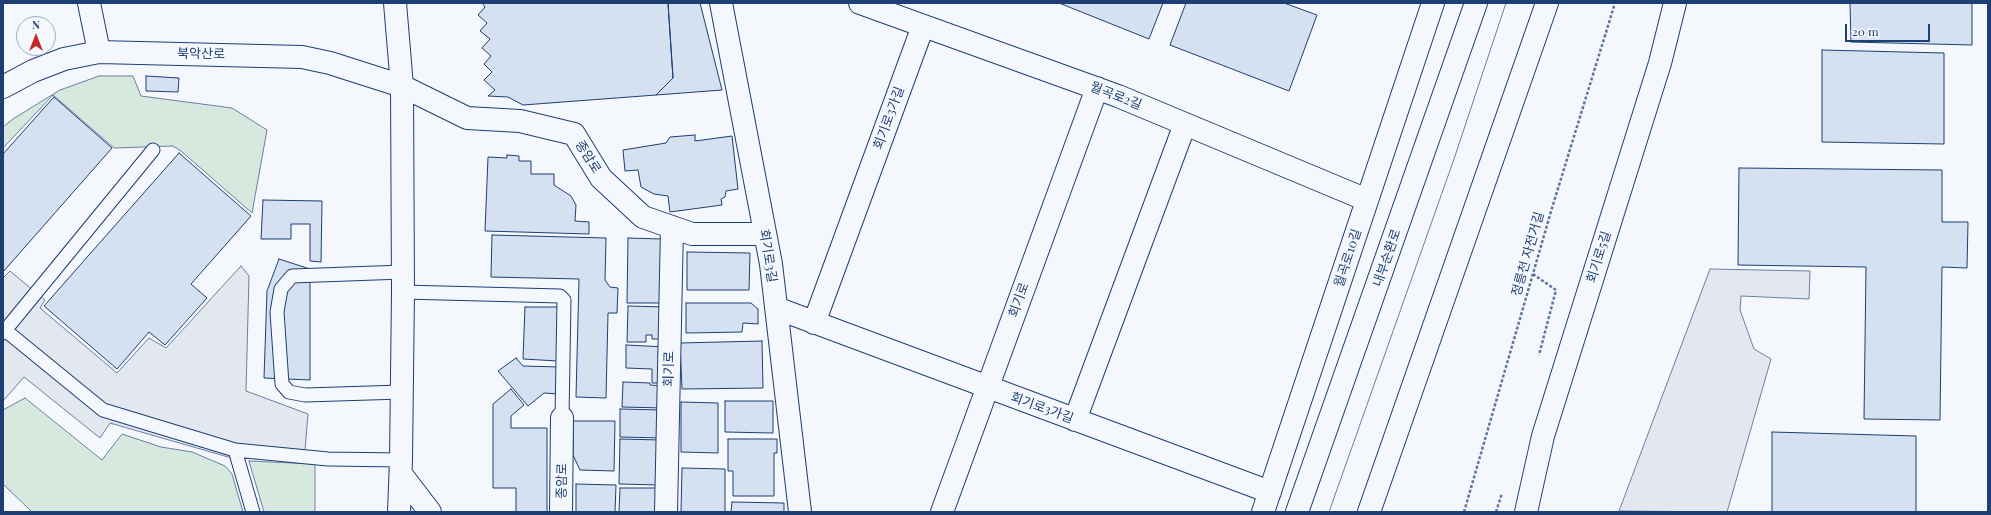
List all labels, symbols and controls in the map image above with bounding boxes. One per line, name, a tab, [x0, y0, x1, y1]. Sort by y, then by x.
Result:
north arrow	[16, 16, 56, 56]
scale bar	[1847, 16, 1932, 42]
text: N	[32, 17, 40, 32]
text: 20 m	[1852, 23, 1879, 39]
street label: 북악산로	[177, 46, 225, 62]
street label: 월곡로2길	[1088, 79, 1144, 113]
street label: 회기로3가길	[870, 84, 908, 152]
street label: 종암로	[572, 138, 604, 176]
street label: 정릉천 자전거길	[1509, 210, 1547, 298]
street label: 월곡로10길	[1331, 227, 1365, 289]
street label: 내부순환로	[1370, 227, 1404, 289]
street label: 회기로3길	[756, 228, 780, 284]
street label: 회기로5길	[1584, 229, 1614, 285]
street label: 회기로	[1006, 280, 1032, 320]
street label: 회기로	[661, 351, 677, 387]
street label: 회기로3가길	[1008, 389, 1076, 427]
street label: 종암로	[554, 463, 570, 499]

